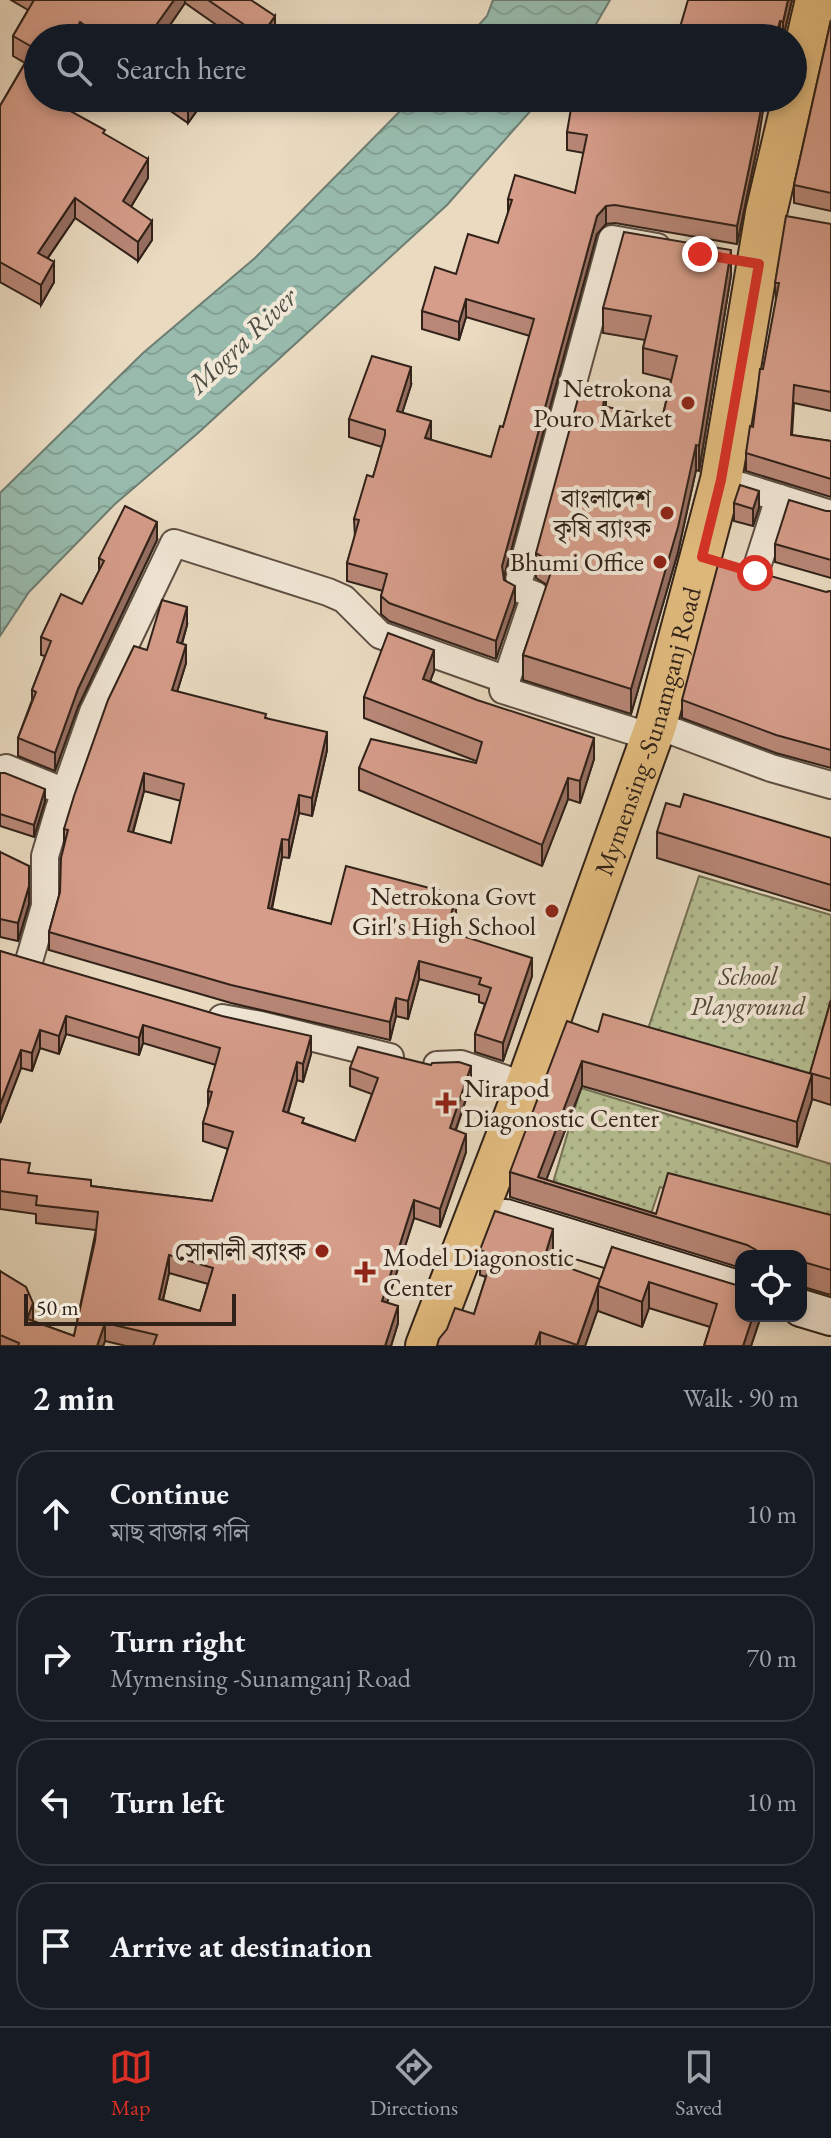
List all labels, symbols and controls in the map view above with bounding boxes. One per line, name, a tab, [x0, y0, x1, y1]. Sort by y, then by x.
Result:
search box	[24, 24, 807, 112]
icon: search	[52, 46, 96, 90]
text: Search here	[116, 49, 246, 88]
route end	[682, 236, 718, 272]
water label: Mogra River	[178, 278, 305, 402]
place label: Netrokona Pouro Market	[533, 371, 673, 435]
marker: Netrokona Pouro Market	[679, 394, 697, 412]
place label: বাংলাদেশ কৃষি ব্যাংক	[553, 481, 653, 545]
marker: বাংলাদেশ কৃষি ব্যাংক	[658, 504, 676, 522]
place label: Bhumi Office	[510, 545, 644, 579]
marker: Bhumi Office	[651, 553, 669, 571]
route start	[737, 555, 773, 591]
street label: Mymensing -Sunamganj Road	[586, 582, 709, 880]
place label: Netrokona Govt Girl's High School	[352, 879, 536, 943]
marker: Netrokona Govt Girl's High School	[543, 902, 561, 920]
park label: School Playground	[690, 959, 806, 1023]
place label: Nirapod Diagonostic Center	[464, 1071, 659, 1135]
marker: Nirapod Diagonostic Center	[435, 1092, 457, 1114]
place label: সোনালী ব্যাংক	[175, 1234, 308, 1268]
place label: Model Diagonostic Center	[383, 1240, 574, 1304]
marker: সোনালী ব্যাংক	[313, 1242, 331, 1260]
map controls	[735, 1250, 807, 1322]
button: locate	[735, 1250, 807, 1322]
marker: Model Diagonostic Center	[354, 1261, 376, 1283]
scale bar	[24, 1290, 236, 1326]
text: 50 m	[36, 1293, 79, 1322]
text: 2 min	[32, 1376, 115, 1420]
text: Walk · 90 m	[683, 1381, 799, 1415]
text: Continue	[110, 1474, 229, 1513]
icon: ahead	[34, 1492, 78, 1536]
text: 10 m	[747, 1497, 797, 1531]
text: মাছ বাজার গলি	[110, 1515, 249, 1549]
text: Turn right	[110, 1622, 246, 1661]
icon: right	[34, 1636, 78, 1680]
text: 70 m	[747, 1641, 797, 1675]
text: Mymensing -Sunamganj Road	[110, 1661, 411, 1695]
icon: left	[34, 1780, 78, 1824]
text: Turn left	[110, 1783, 224, 1822]
text: 10 m	[747, 1785, 797, 1819]
icon: arrive	[34, 1924, 78, 1968]
text: Arrive at destination	[110, 1927, 372, 1966]
tab: Map	[109, 2045, 153, 2122]
tab: Directions	[370, 2045, 458, 2122]
tab: Saved	[675, 2045, 722, 2122]

